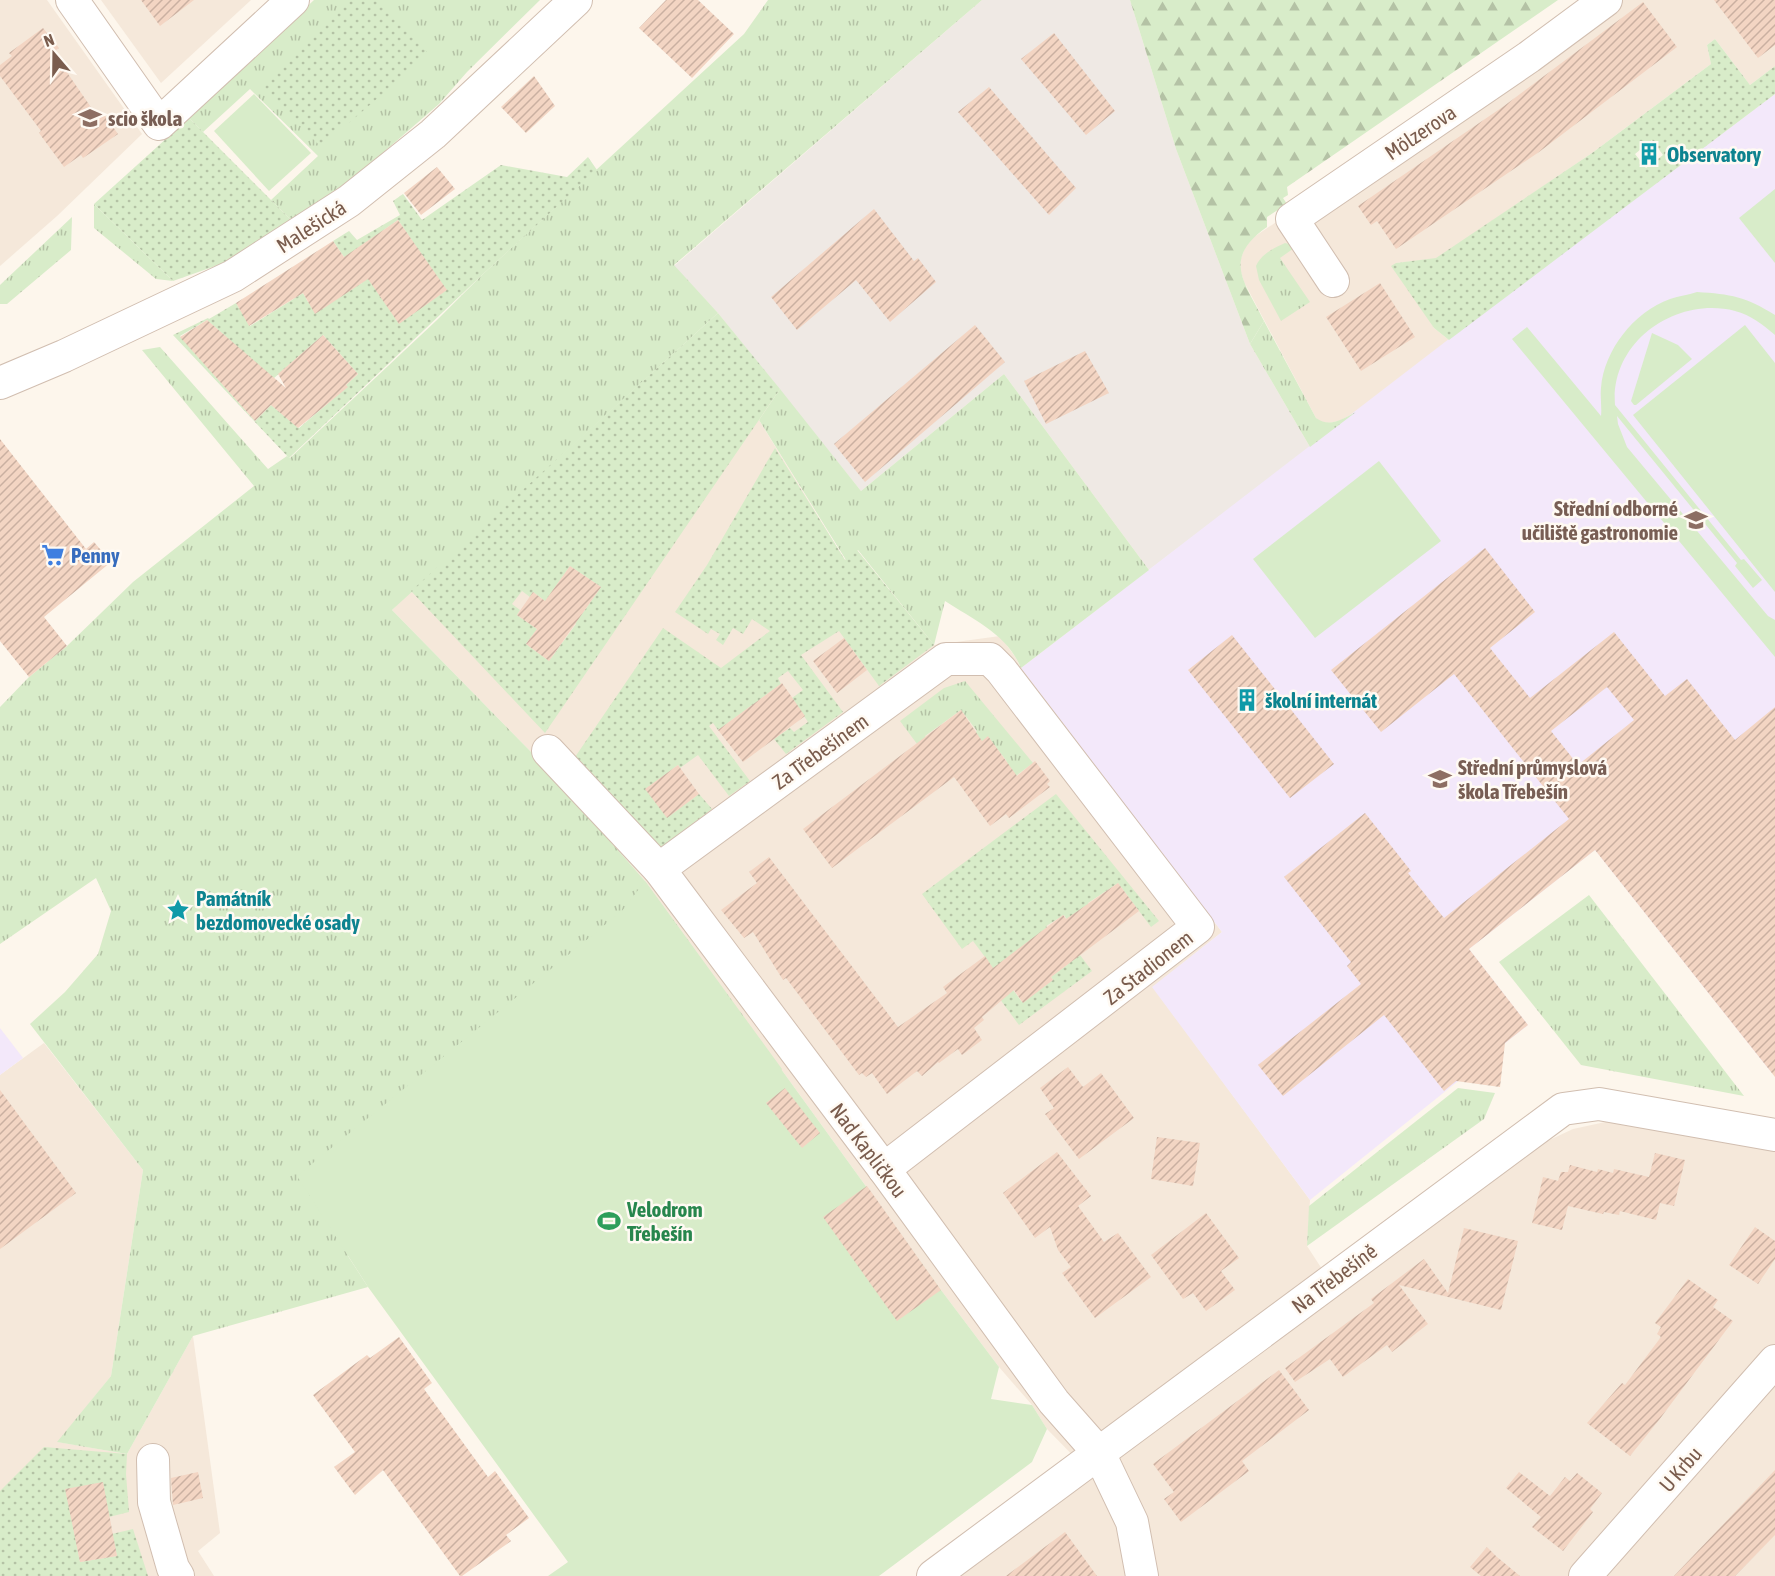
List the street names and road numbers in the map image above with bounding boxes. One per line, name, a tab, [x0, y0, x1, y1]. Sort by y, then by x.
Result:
street label: Mölzerova	[1380, 100, 1460, 164]
street label: Malešická	[272, 195, 350, 257]
street label: Za Třebešínem	[767, 708, 873, 794]
street label: Za Stadionem	[1099, 925, 1197, 1009]
street label: Nad Kapličkou	[826, 1098, 912, 1202]
street label: Na Třebešíně	[1287, 1238, 1381, 1318]
street label: U Krbu	[1654, 1442, 1706, 1496]

